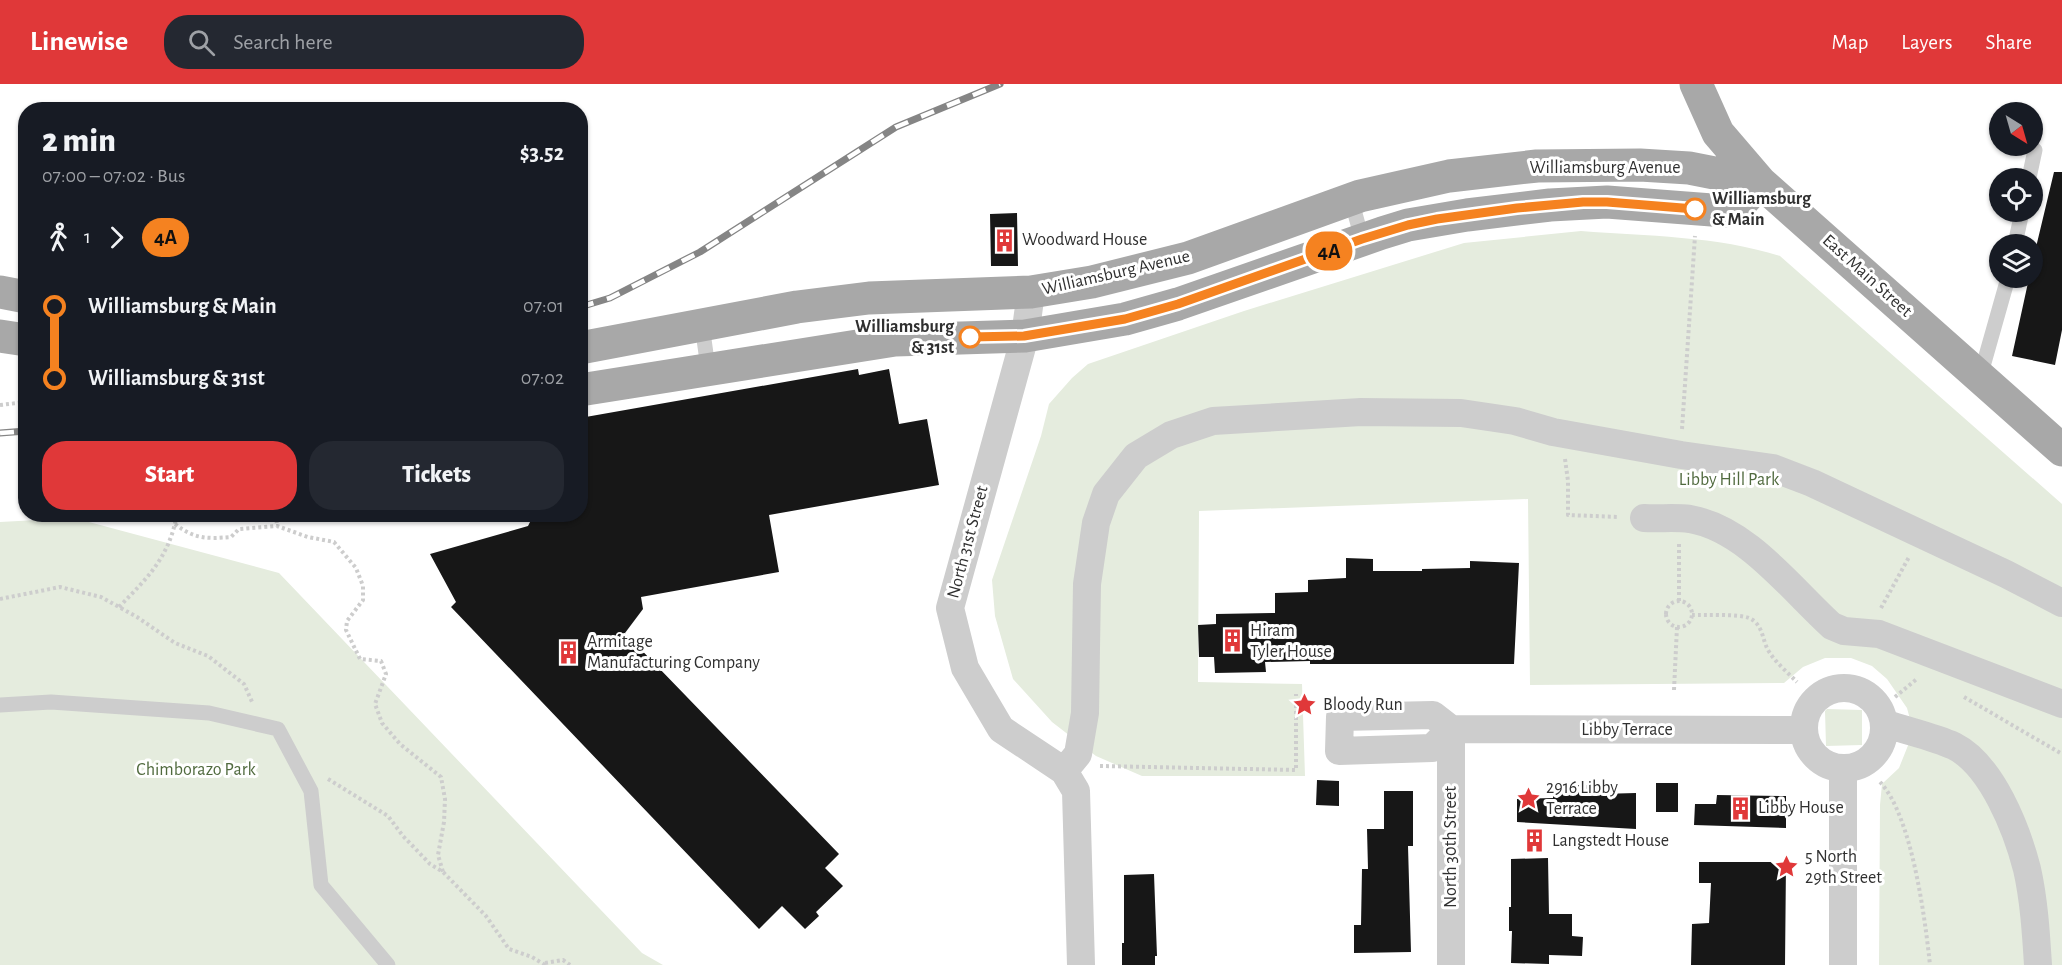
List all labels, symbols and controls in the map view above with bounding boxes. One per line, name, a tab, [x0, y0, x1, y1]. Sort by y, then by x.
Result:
search box	[164, 15, 584, 69]
icon: search	[185, 26, 218, 59]
text: Linewise	[30, 28, 128, 56]
text: Search here	[233, 31, 333, 53]
text: Map	[1832, 32, 1868, 53]
text: Layers	[1901, 32, 1952, 53]
text: Share	[1985, 32, 2032, 53]
north arrow	[1989, 102, 2043, 156]
map controls	[1989, 102, 2043, 288]
text: 2 min	[42, 125, 116, 158]
text: $3.52	[520, 142, 564, 164]
street label: Williamsburg Avenue	[1529, 159, 1681, 177]
text: 07:00 – 07:02 · Bus	[42, 166, 185, 186]
button: locate	[1989, 168, 2043, 222]
place label: Williamsburg & Main	[1712, 190, 1812, 229]
marker: Williamsburg & Main	[1684, 198, 1706, 220]
icon: walk	[42, 221, 75, 254]
icon: forward	[100, 221, 133, 254]
text: 1	[84, 227, 91, 247]
text: 4A	[154, 227, 177, 248]
building icon: Woodward House	[991, 227, 1017, 253]
place label: Woodward House	[1022, 231, 1147, 249]
street label: East Main Street	[1819, 231, 1915, 321]
line badge: 4A	[1302, 232, 1356, 270]
button: layers	[1989, 234, 2043, 288]
text: 4A	[1317, 241, 1341, 262]
street label: Williamsburg Avenue	[1040, 247, 1192, 299]
text: Williamsburg & Main	[88, 295, 277, 317]
text: 07:01	[523, 296, 564, 316]
place label: Williamsburg & 31st	[855, 318, 955, 357]
marker: Williamsburg & 31st	[959, 326, 981, 348]
text: Williamsburg & 31st	[88, 367, 265, 389]
text: 07:02	[521, 368, 564, 388]
button: Start	[42, 441, 297, 510]
button: Tickets	[309, 441, 564, 510]
park label: Libby Hill Park	[1679, 471, 1780, 489]
street label: North 31st Street	[944, 483, 992, 600]
place label: Hiram Tyler House	[1250, 622, 1332, 661]
building icon: Hiram Tyler House	[1219, 628, 1245, 654]
place label: Armitage Manufacturing Company	[587, 633, 760, 672]
building icon: Armitage Manufacturing Company	[556, 639, 582, 665]
place icon: Bloody Run	[1292, 692, 1318, 718]
place label: Bloody Run	[1323, 696, 1403, 714]
street label: Libby Terrace	[1581, 721, 1673, 739]
park label: Chimborazo Park	[136, 761, 256, 779]
place label: 2916 Libby Terrace	[1546, 779, 1618, 818]
place icon: 2916 Libby Terrace	[1515, 785, 1541, 811]
street label: North 30th Street	[1442, 786, 1460, 908]
building icon: Libby House	[1727, 795, 1753, 821]
place label: Libby House	[1758, 799, 1844, 817]
building icon: Langstedt House	[1521, 828, 1547, 854]
place label: Langstedt House	[1552, 832, 1669, 850]
place label: 5 North 29th Street	[1805, 848, 1882, 887]
place icon: 5 North 29th Street	[1774, 854, 1800, 880]

